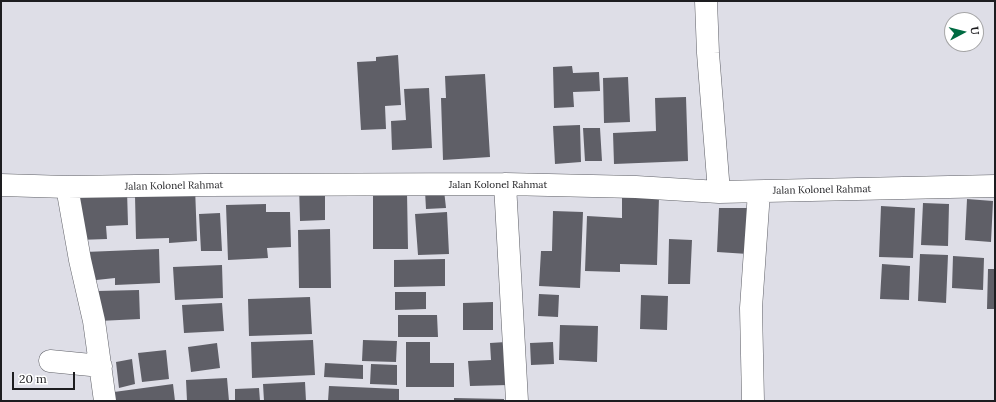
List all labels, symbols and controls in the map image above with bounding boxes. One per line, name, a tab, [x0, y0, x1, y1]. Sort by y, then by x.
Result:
north arrow	[944, 12, 984, 52]
text: U	[967, 26, 982, 36]
street label: Jalan Kolonel Rahmat	[125, 179, 223, 193]
street label: Jalan Kolonel Rahmat	[449, 179, 547, 191]
street label: Jalan Kolonel Rahmat	[773, 183, 871, 197]
scale bar	[14, 364, 77, 390]
text: 20 m	[19, 371, 47, 386]

